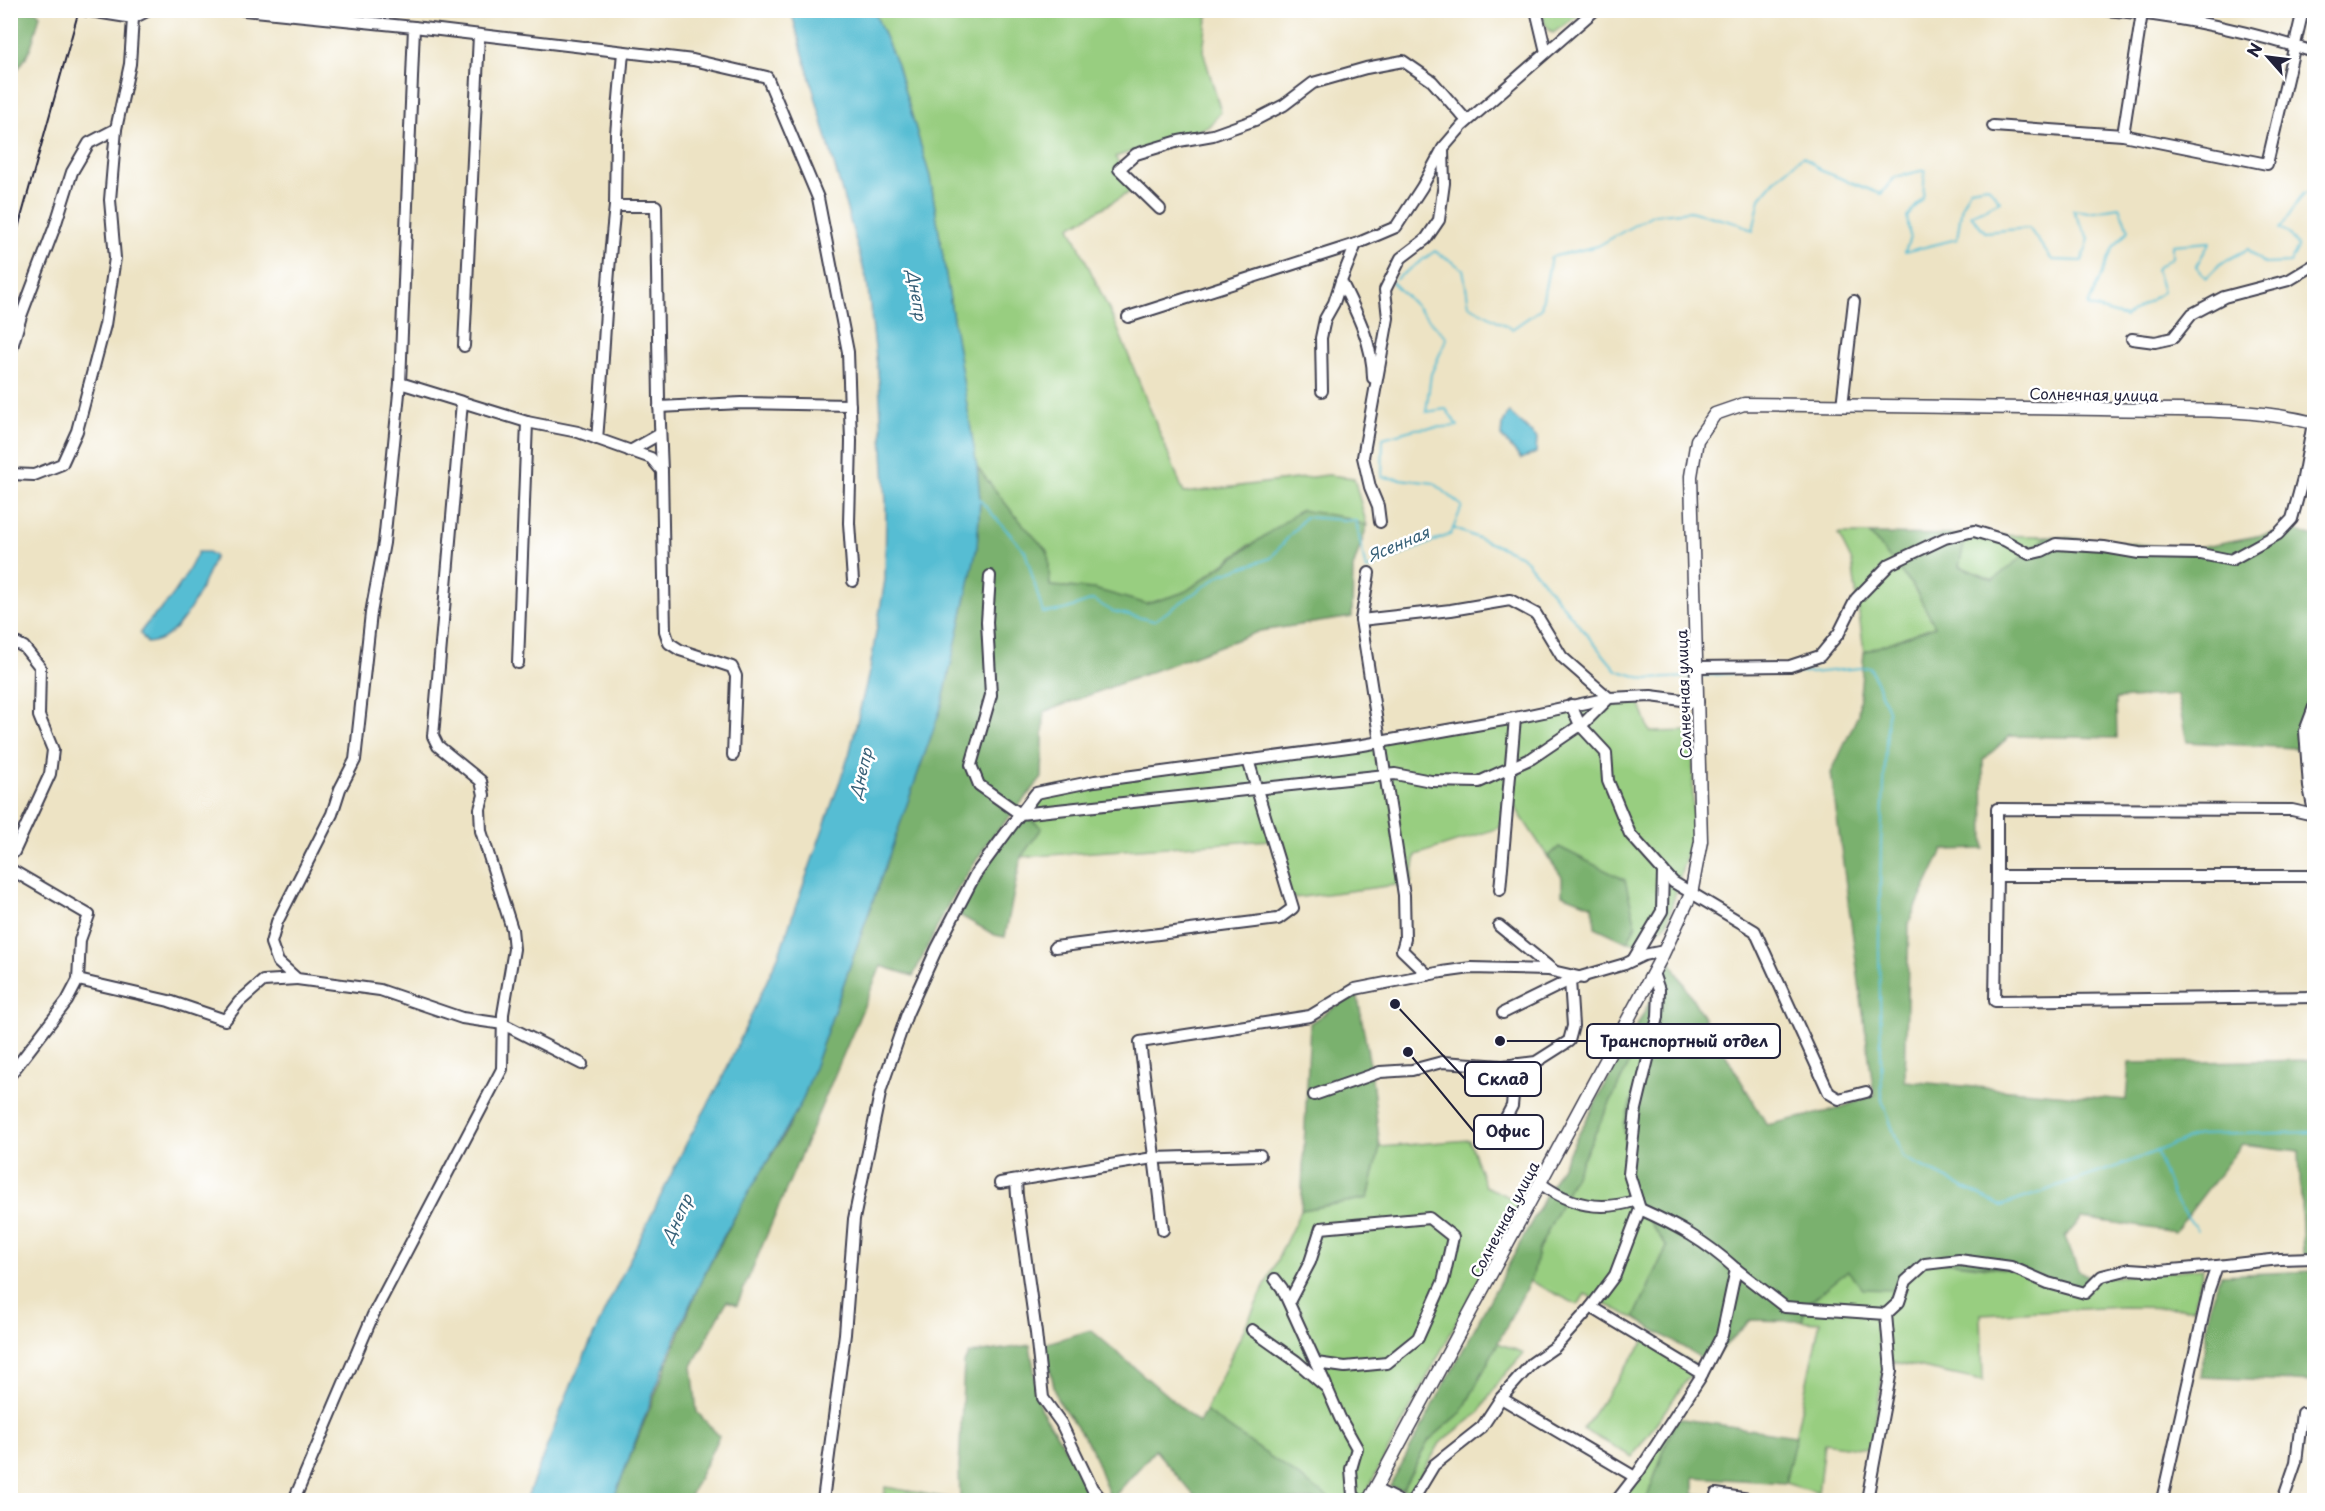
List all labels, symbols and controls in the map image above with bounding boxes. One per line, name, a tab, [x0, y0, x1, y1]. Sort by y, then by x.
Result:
north arrow	[2238, 27, 2298, 87]
text: N	[2240, 38, 2267, 61]
water label: Днепр	[902, 266, 934, 323]
street label: Солнечная улица	[2029, 381, 2159, 407]
water label: Ясенная	[1363, 519, 1434, 567]
street label: Солнечная улица	[1669, 629, 1697, 759]
water label: Днепр	[842, 744, 878, 802]
callout: Транспортный отдел	[1587, 1024, 1780, 1058]
text: Транспортный отдел	[1600, 1028, 1768, 1052]
callout: Склад	[1465, 1062, 1541, 1096]
text: Склад	[1477, 1066, 1529, 1090]
callout: Офис	[1474, 1115, 1543, 1149]
text: Офис	[1486, 1118, 1531, 1142]
street label: Солнечная улица	[1464, 1156, 1545, 1281]
water label: Днепр	[654, 1189, 698, 1248]

